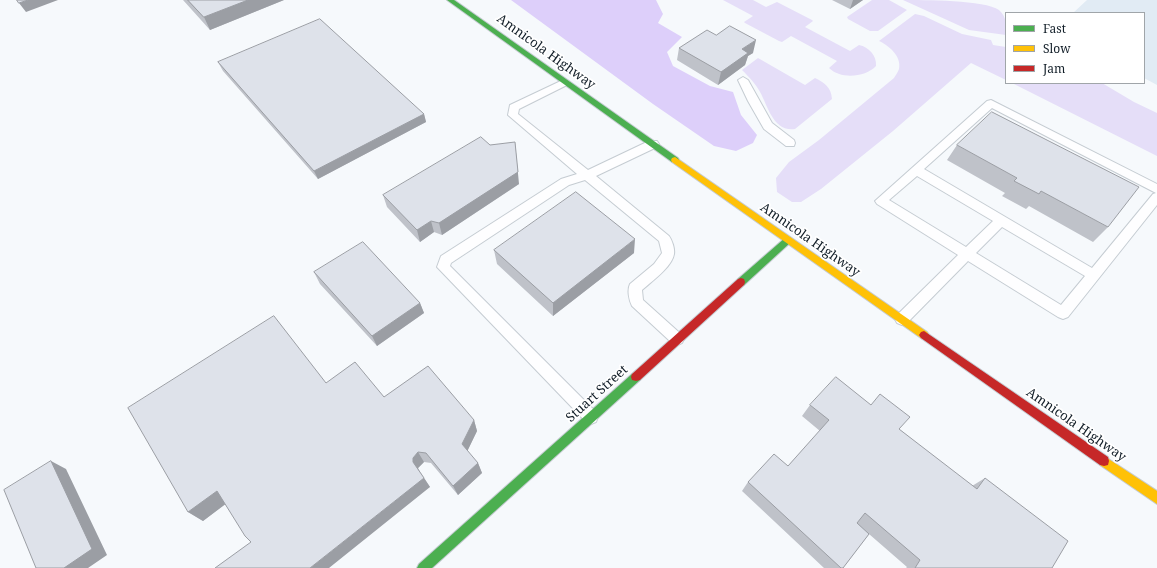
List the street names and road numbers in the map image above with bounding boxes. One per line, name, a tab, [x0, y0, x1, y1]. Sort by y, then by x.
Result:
street label: Amnicola Highway	[494, 11, 598, 93]
street label: Amnicola Highway	[757, 200, 863, 280]
street label: Stuart Street	[563, 362, 631, 426]
street label: Amnicola Highway	[1023, 385, 1129, 465]

